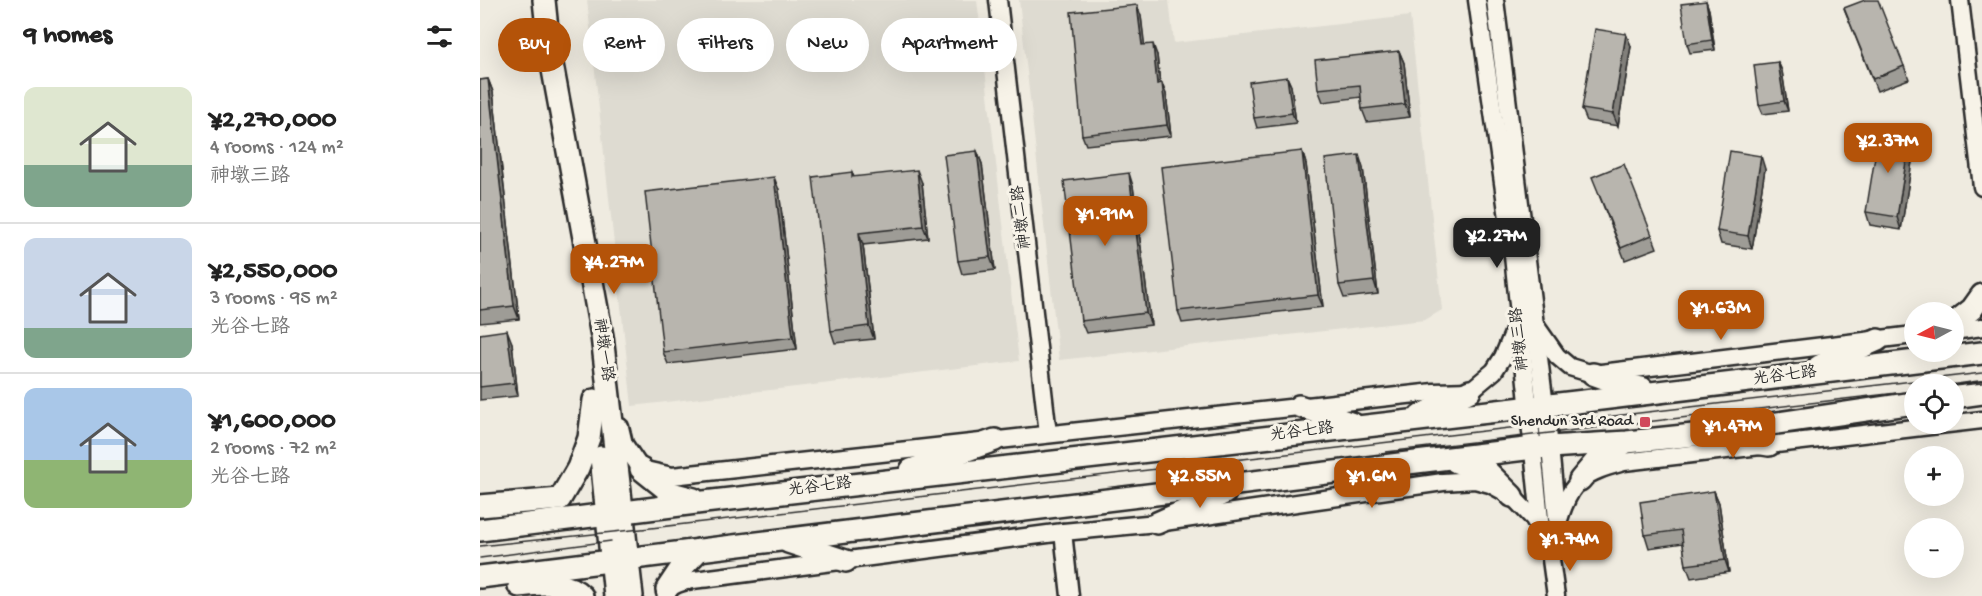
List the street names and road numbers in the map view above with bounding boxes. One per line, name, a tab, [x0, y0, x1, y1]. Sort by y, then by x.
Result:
street label: 神墩二路	[1008, 184, 1036, 250]
street label: 神墩三路	[1506, 306, 1534, 372]
street label: 神墩一路	[588, 317, 618, 383]
street label: 光谷七路	[1752, 362, 1818, 390]
street label: 光谷七路	[1269, 418, 1335, 446]
street label: 光谷七路	[787, 473, 853, 501]

